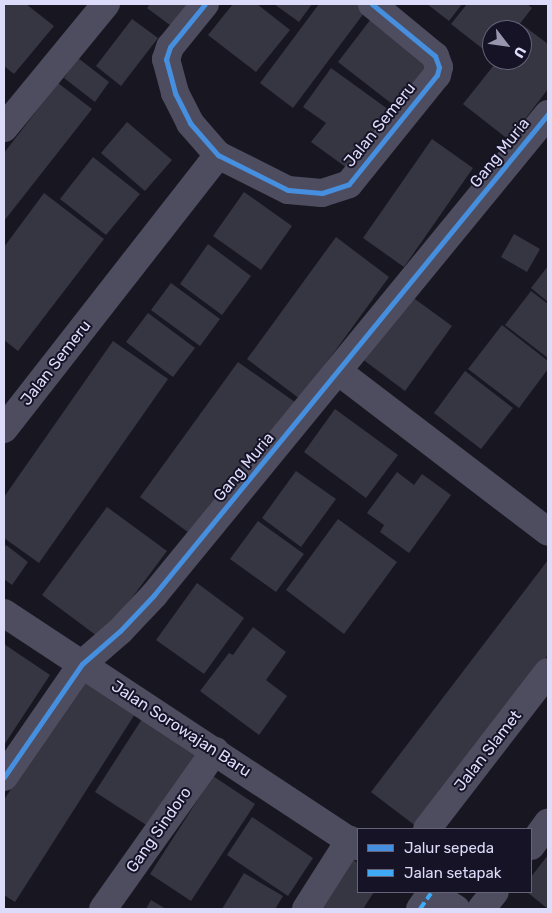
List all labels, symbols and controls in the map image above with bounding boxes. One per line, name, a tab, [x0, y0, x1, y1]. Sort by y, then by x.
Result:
north arrow	[482, 20, 532, 70]
text: U	[510, 44, 529, 61]
street label: Jalan Semeru	[340, 79, 420, 171]
street label: Gang Muria	[466, 114, 534, 192]
street label: Jalan Semeru	[17, 316, 95, 410]
street label: Gang Muria	[210, 429, 278, 505]
street label: Jalan Sorowajan Baru	[108, 677, 254, 781]
street label: Jalan Slamet	[450, 707, 526, 795]
street label: Gang Sindoro	[122, 783, 196, 877]
legend	[357, 828, 532, 893]
text: Jalur sepeda	[404, 839, 494, 857]
text: Jalan setapak	[404, 864, 502, 882]

